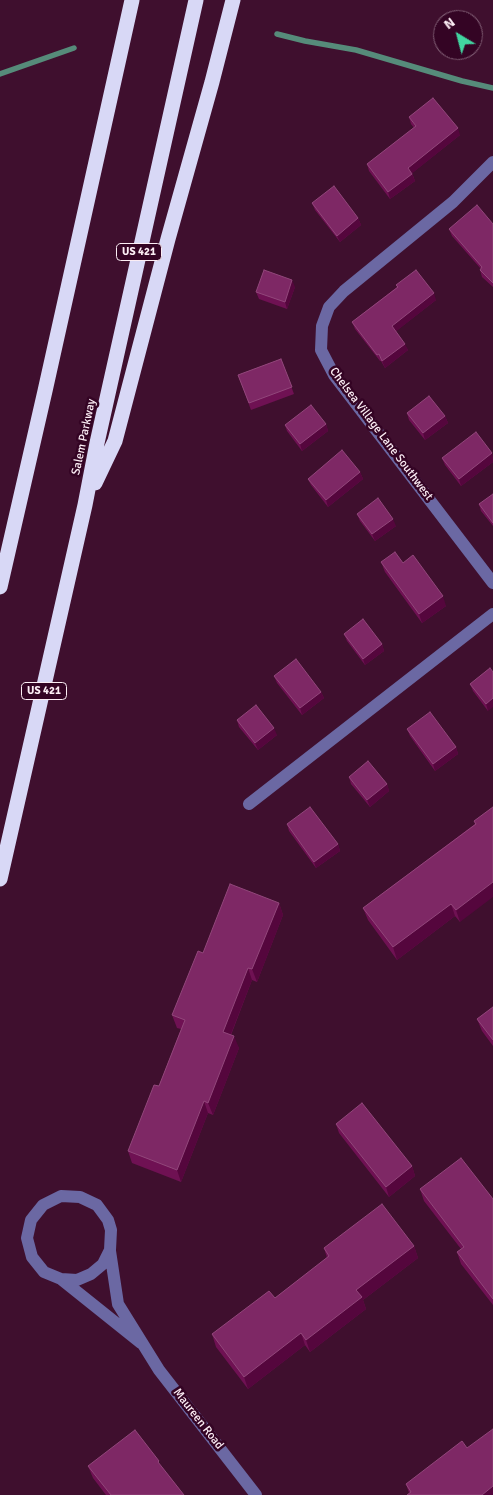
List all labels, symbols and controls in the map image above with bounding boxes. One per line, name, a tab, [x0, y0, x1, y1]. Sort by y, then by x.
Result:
north arrow	[433, 10, 483, 60]
text: N	[440, 14, 458, 33]
road number: US 421	[116, 243, 162, 260]
street label: Chelsea Village Lane Southwest	[326, 365, 436, 503]
street label: Salem Parkway	[69, 398, 99, 476]
road number: US 421	[22, 682, 66, 699]
street label: Maureen Road	[170, 1386, 226, 1452]

